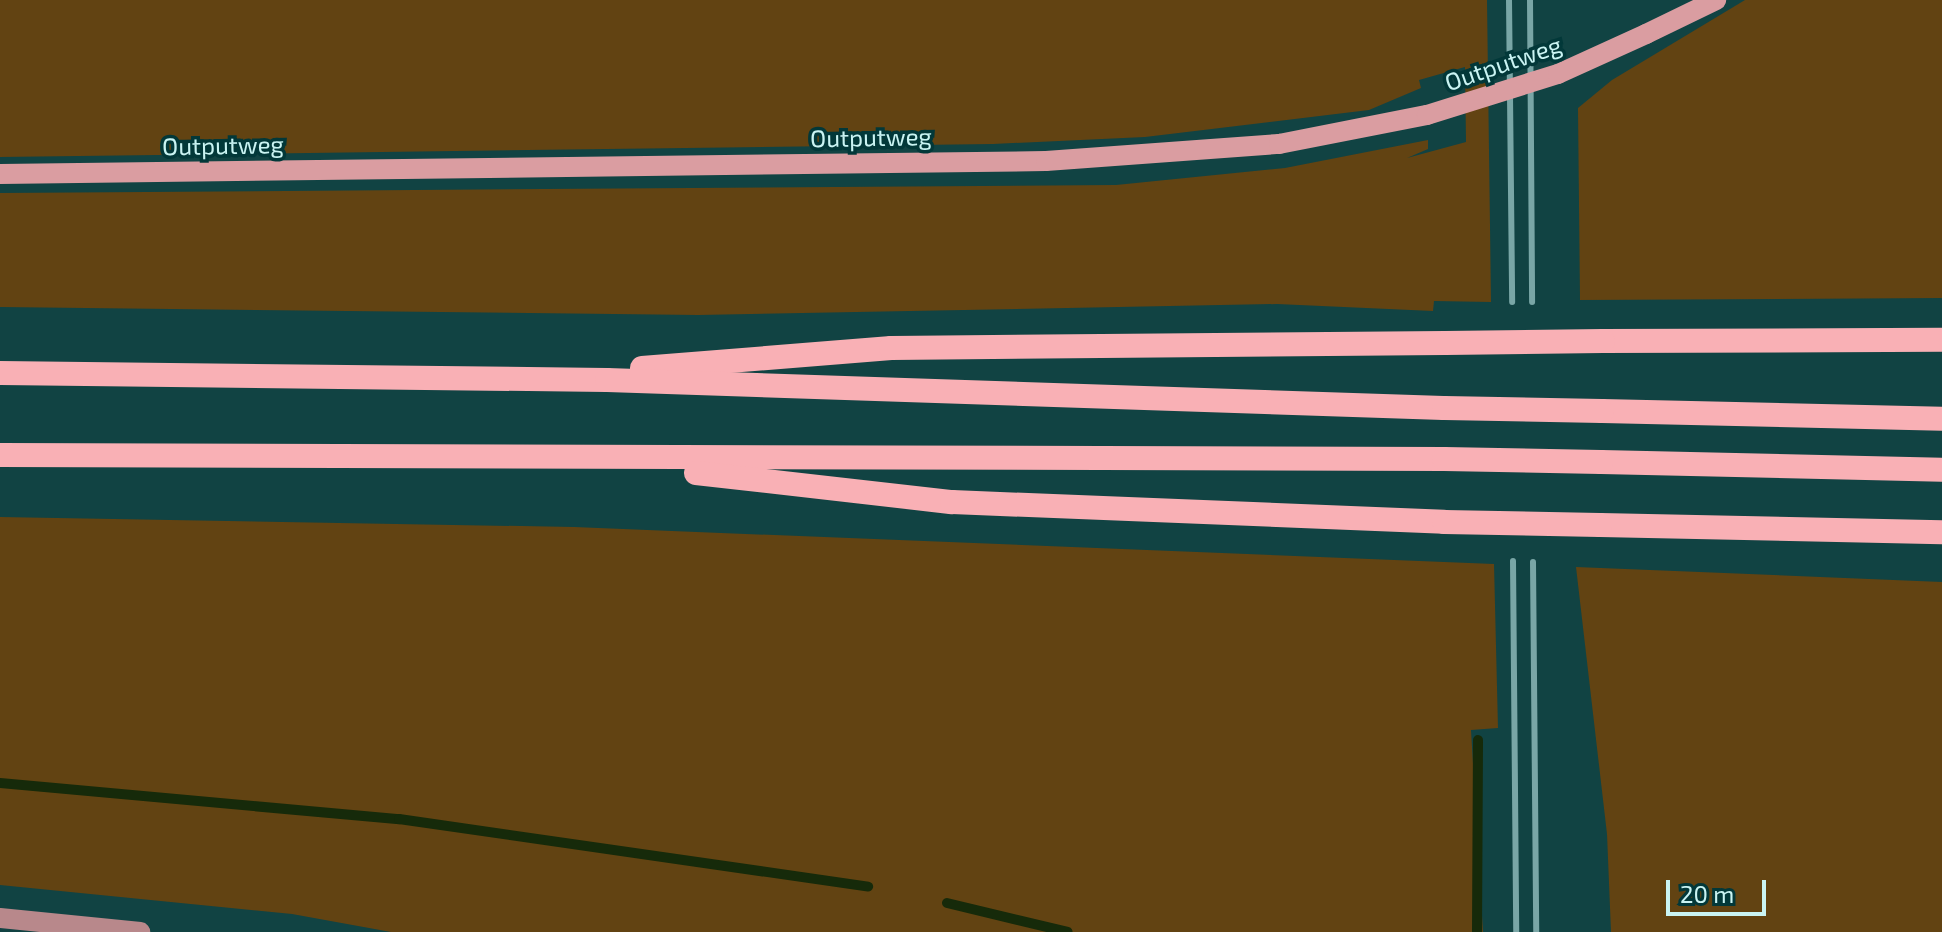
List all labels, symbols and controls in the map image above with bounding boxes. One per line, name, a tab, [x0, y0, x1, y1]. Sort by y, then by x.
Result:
street label: Outputweg	[1441, 30, 1565, 96]
street label: Outputweg	[810, 122, 932, 152]
street label: Outputweg	[162, 130, 284, 160]
scale bar	[1670, 864, 1770, 914]
text: 20 m	[1680, 879, 1734, 908]

